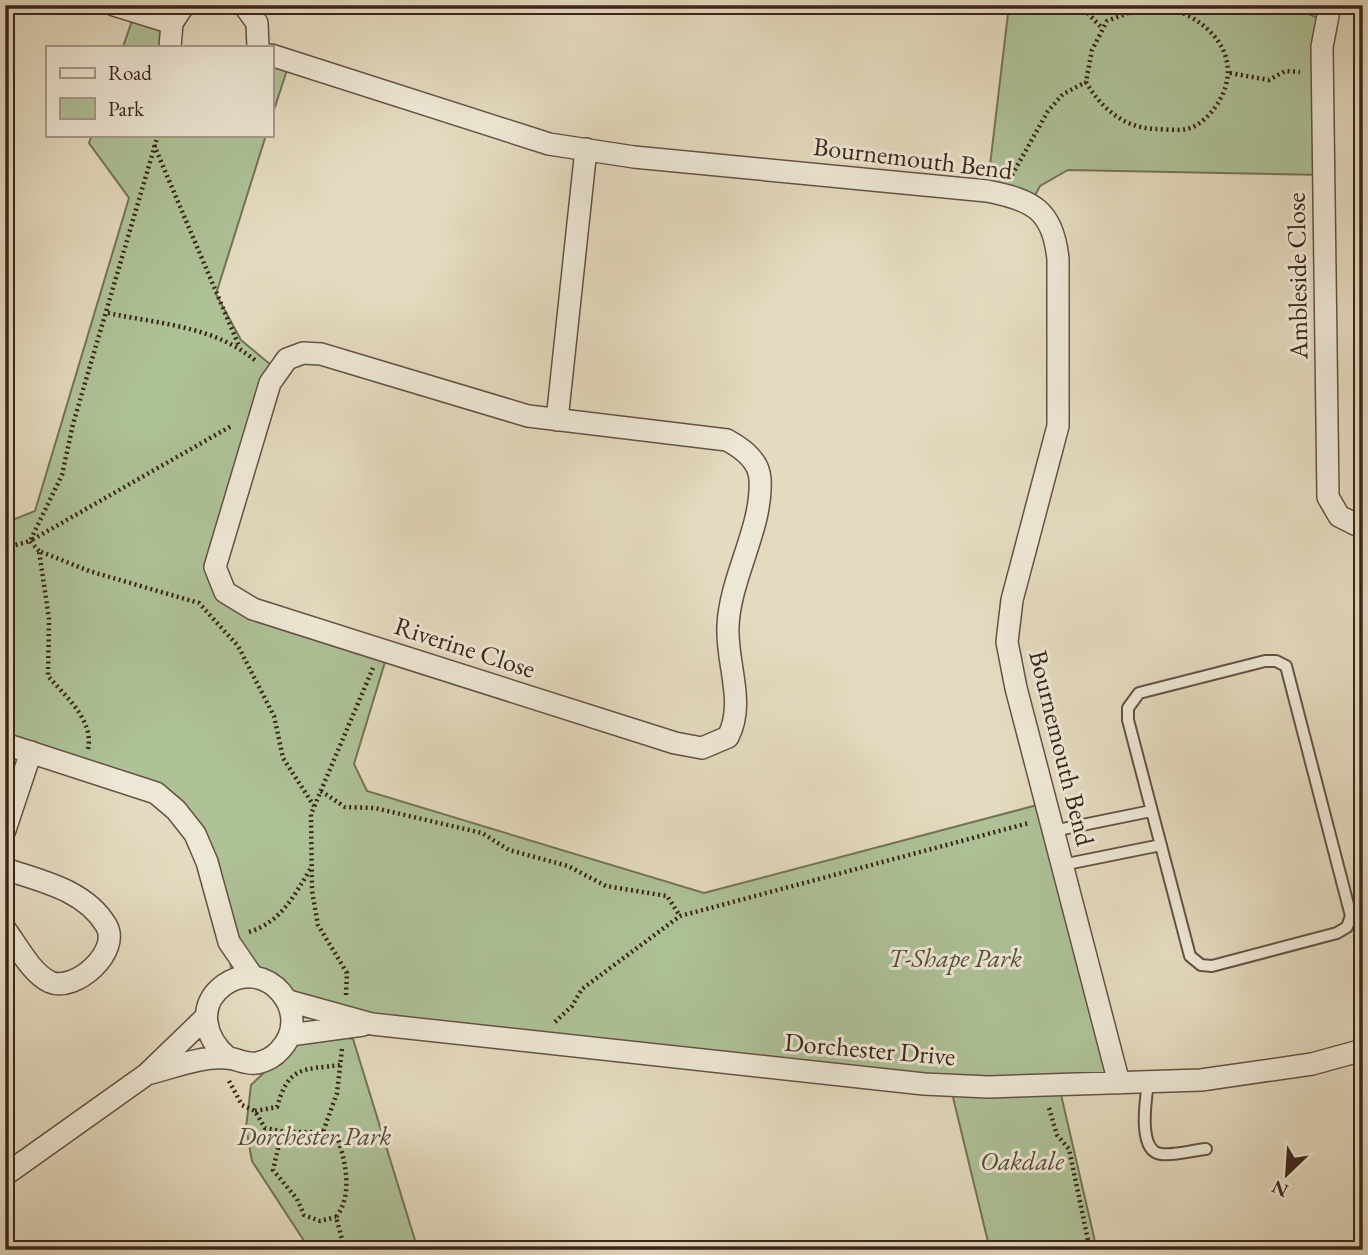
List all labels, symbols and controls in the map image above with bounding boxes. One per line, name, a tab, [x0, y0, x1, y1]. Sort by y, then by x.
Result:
legend	[46, 46, 273, 136]
text: Road	[108, 59, 152, 86]
text: Park	[108, 95, 145, 122]
street label: Bournemouth Bend	[812, 129, 1015, 187]
street label: Ambleside Close	[1279, 192, 1315, 361]
street label: Riverine Close	[390, 608, 540, 686]
street label: Bournemouth Bend	[1021, 647, 1103, 850]
park label: T-Shape Park	[888, 941, 1022, 975]
street label: Dorchester Drive	[783, 1025, 957, 1073]
park label: Dorchester Park	[236, 1119, 391, 1153]
north arrow	[1252, 1140, 1322, 1210]
park label: Oakdale	[980, 1144, 1065, 1178]
text: N	[1267, 1174, 1292, 1204]

